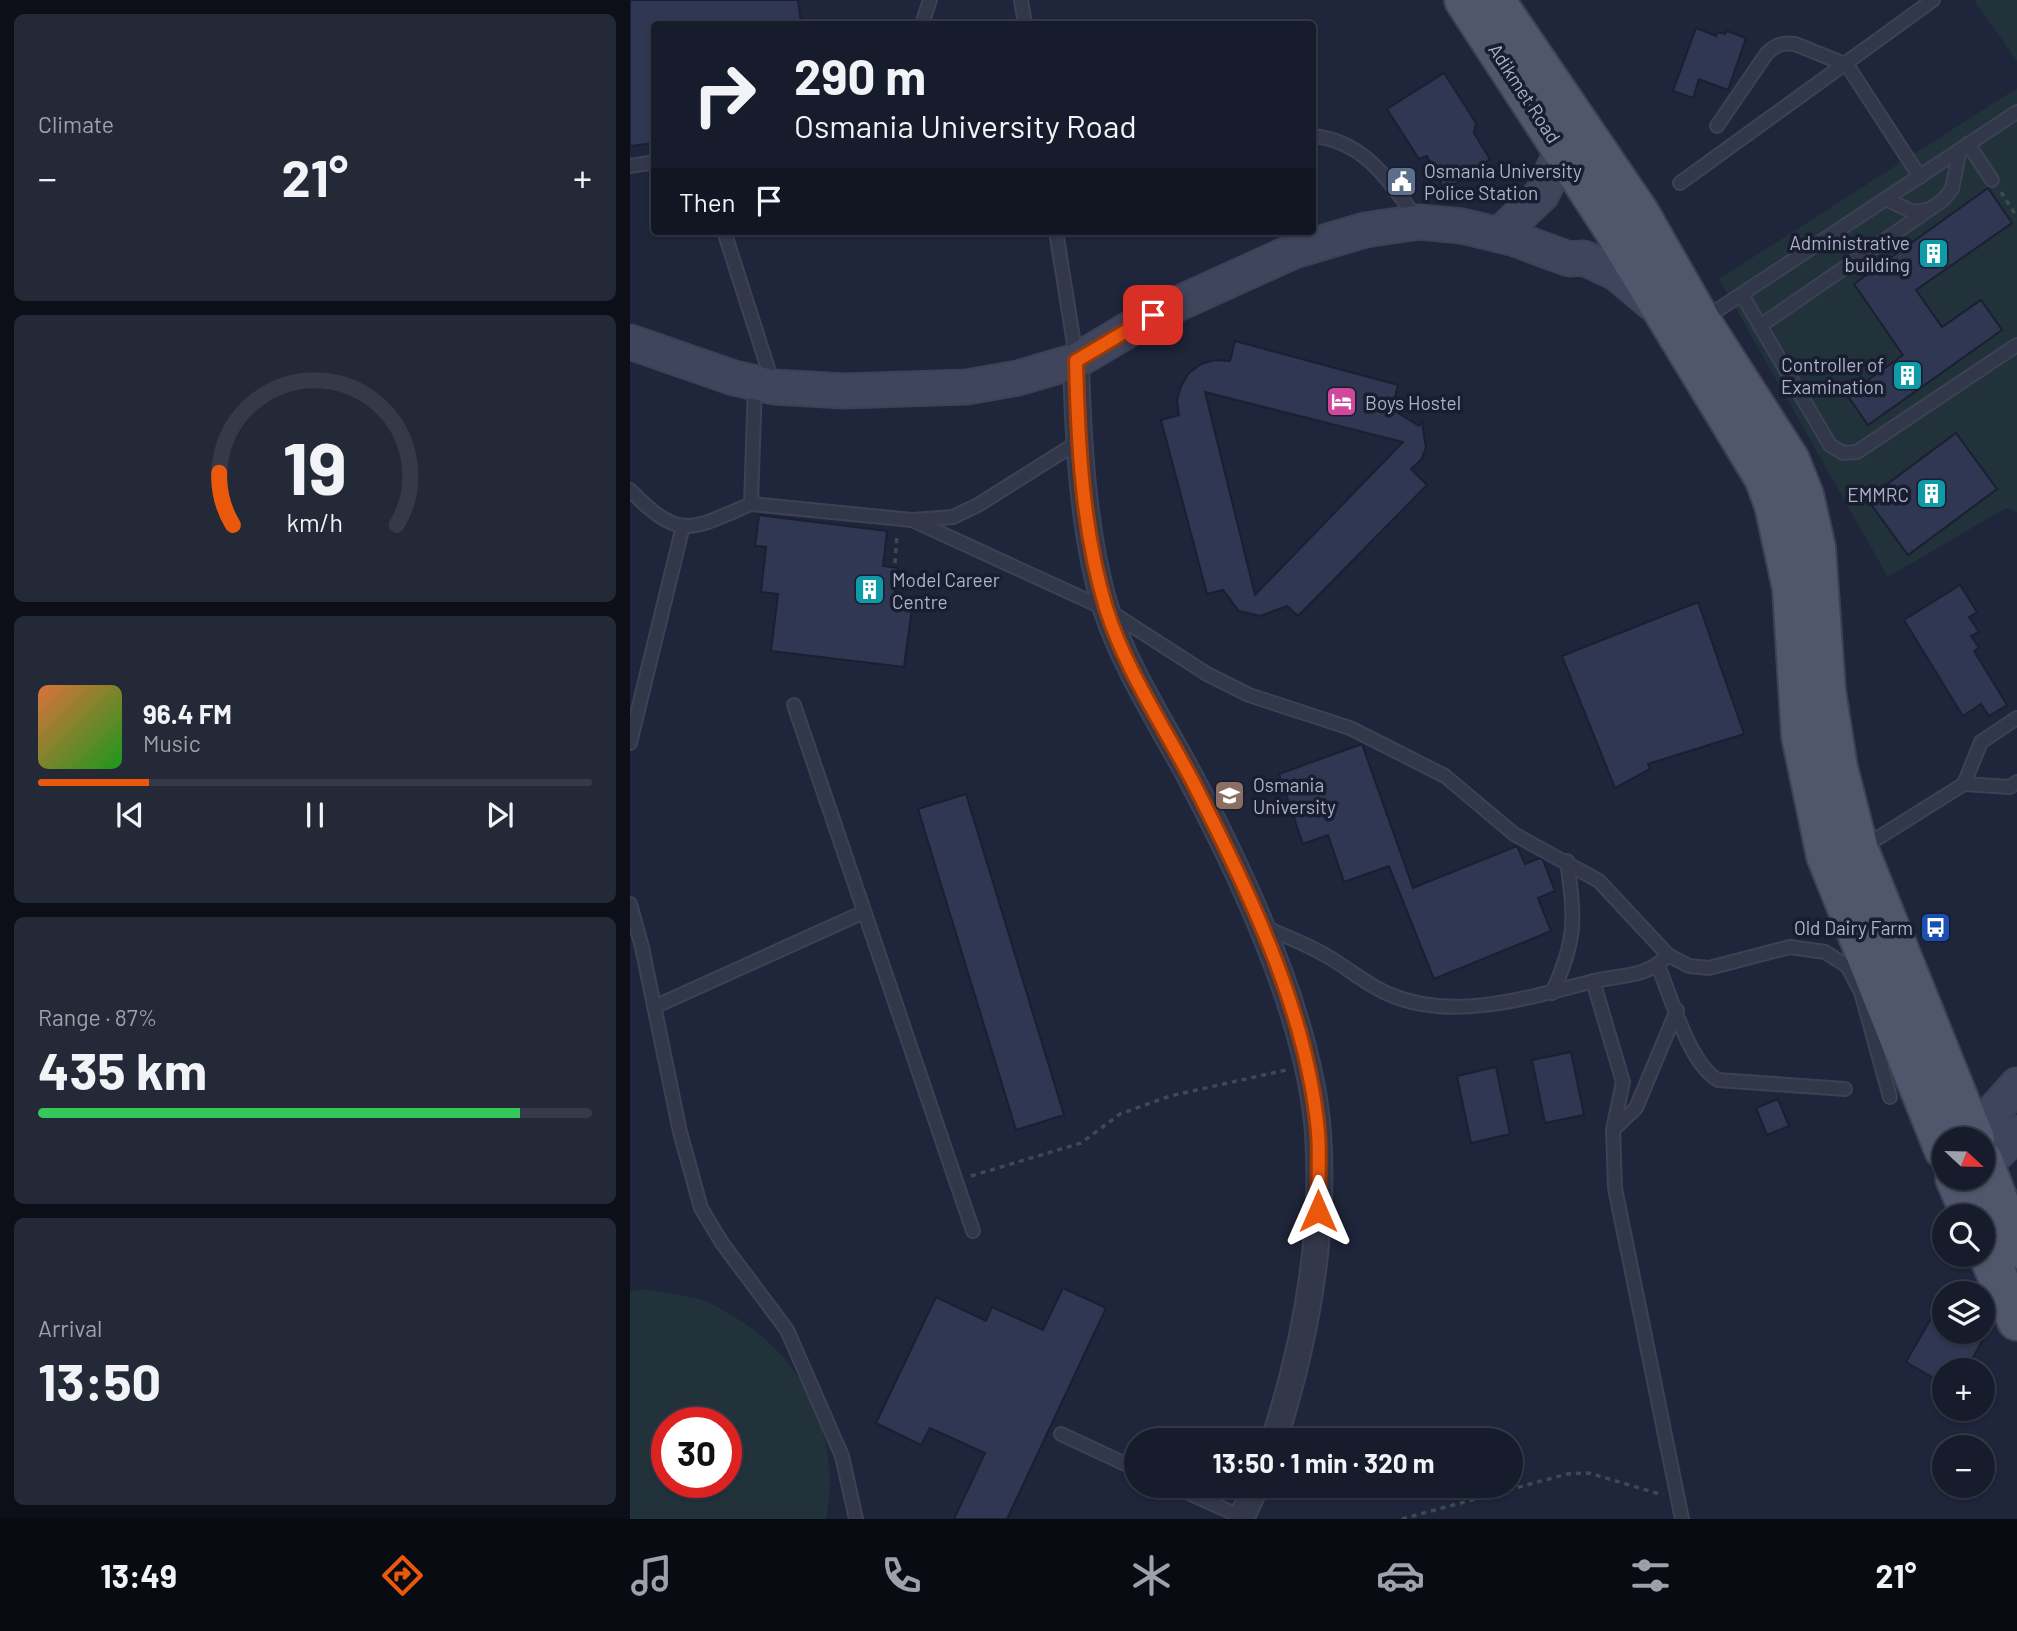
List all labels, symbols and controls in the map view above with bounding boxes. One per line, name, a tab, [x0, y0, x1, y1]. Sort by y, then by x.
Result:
street label: Adikmet Road	[1484, 39, 1566, 147]
text: 290 m	[794, 46, 926, 105]
icon: right	[679, 49, 770, 140]
text: Osmania University Road	[794, 106, 1137, 144]
text: Climate	[38, 110, 114, 138]
text: 21°	[282, 145, 348, 207]
text: −	[38, 154, 57, 200]
text: +	[573, 154, 592, 200]
place label: Osmania University Police Station	[1424, 159, 1582, 204]
public building icon: Osmania University Police Station	[1384, 164, 1418, 198]
icon: arrive	[750, 182, 788, 220]
text: Then	[679, 186, 736, 217]
place label: Administrative building	[1790, 231, 1910, 276]
building icon: Administrative building	[1916, 236, 1950, 270]
pin	[1123, 285, 1183, 345]
icon: arrive	[1134, 296, 1172, 334]
place label: Controller of Examination	[1781, 353, 1884, 398]
building icon: Controller of Examination	[1890, 358, 1924, 392]
hotel icon: Boys Hostel	[1325, 385, 1359, 419]
place label: Boys Hostel	[1365, 391, 1461, 414]
text: 19	[283, 422, 347, 510]
building icon: EMMRC	[1915, 477, 1949, 511]
place label: EMMRC	[1847, 483, 1909, 506]
text: km/h	[287, 506, 343, 536]
place label: Model Career Centre	[892, 568, 1000, 613]
building icon: Model Career Centre	[852, 573, 886, 607]
text: 96.4 FM	[143, 698, 232, 729]
text: Music	[143, 729, 201, 757]
place label: Osmania University	[1253, 773, 1336, 818]
school or university icon: Osmania University	[1213, 778, 1247, 812]
icon: previous	[111, 796, 149, 834]
icon: pause	[296, 796, 334, 834]
icon: next	[481, 796, 519, 834]
bus stop icon: Old Dairy Farm	[1919, 910, 1953, 944]
place label: Old Dairy Farm	[1794, 916, 1913, 939]
text: Range · 87%	[38, 1003, 157, 1031]
text: 435 km	[38, 1038, 207, 1100]
north arrow	[1932, 1127, 1995, 1190]
map controls	[1932, 1127, 1995, 1498]
position arrow	[1281, 1174, 1355, 1248]
button: search	[1932, 1204, 1995, 1267]
button: layers	[1932, 1281, 1995, 1344]
text: Arrival	[38, 1314, 102, 1342]
text: 13:50	[38, 1349, 161, 1411]
button: +	[1932, 1358, 1995, 1421]
speed limit sign: 30	[651, 1407, 742, 1498]
button: −	[1932, 1435, 1995, 1498]
text: 13:50 · 1 min · 320 m	[1213, 1447, 1434, 1478]
icon: directions	[378, 1551, 427, 1600]
icon: music	[627, 1551, 676, 1600]
icon: phone	[877, 1551, 926, 1600]
icon: climate	[1127, 1551, 1176, 1600]
icon: car	[1376, 1551, 1425, 1600]
icon: filters	[1626, 1551, 1675, 1600]
text: 13:49	[100, 1556, 177, 1594]
text: 21°	[1876, 1556, 1917, 1594]

